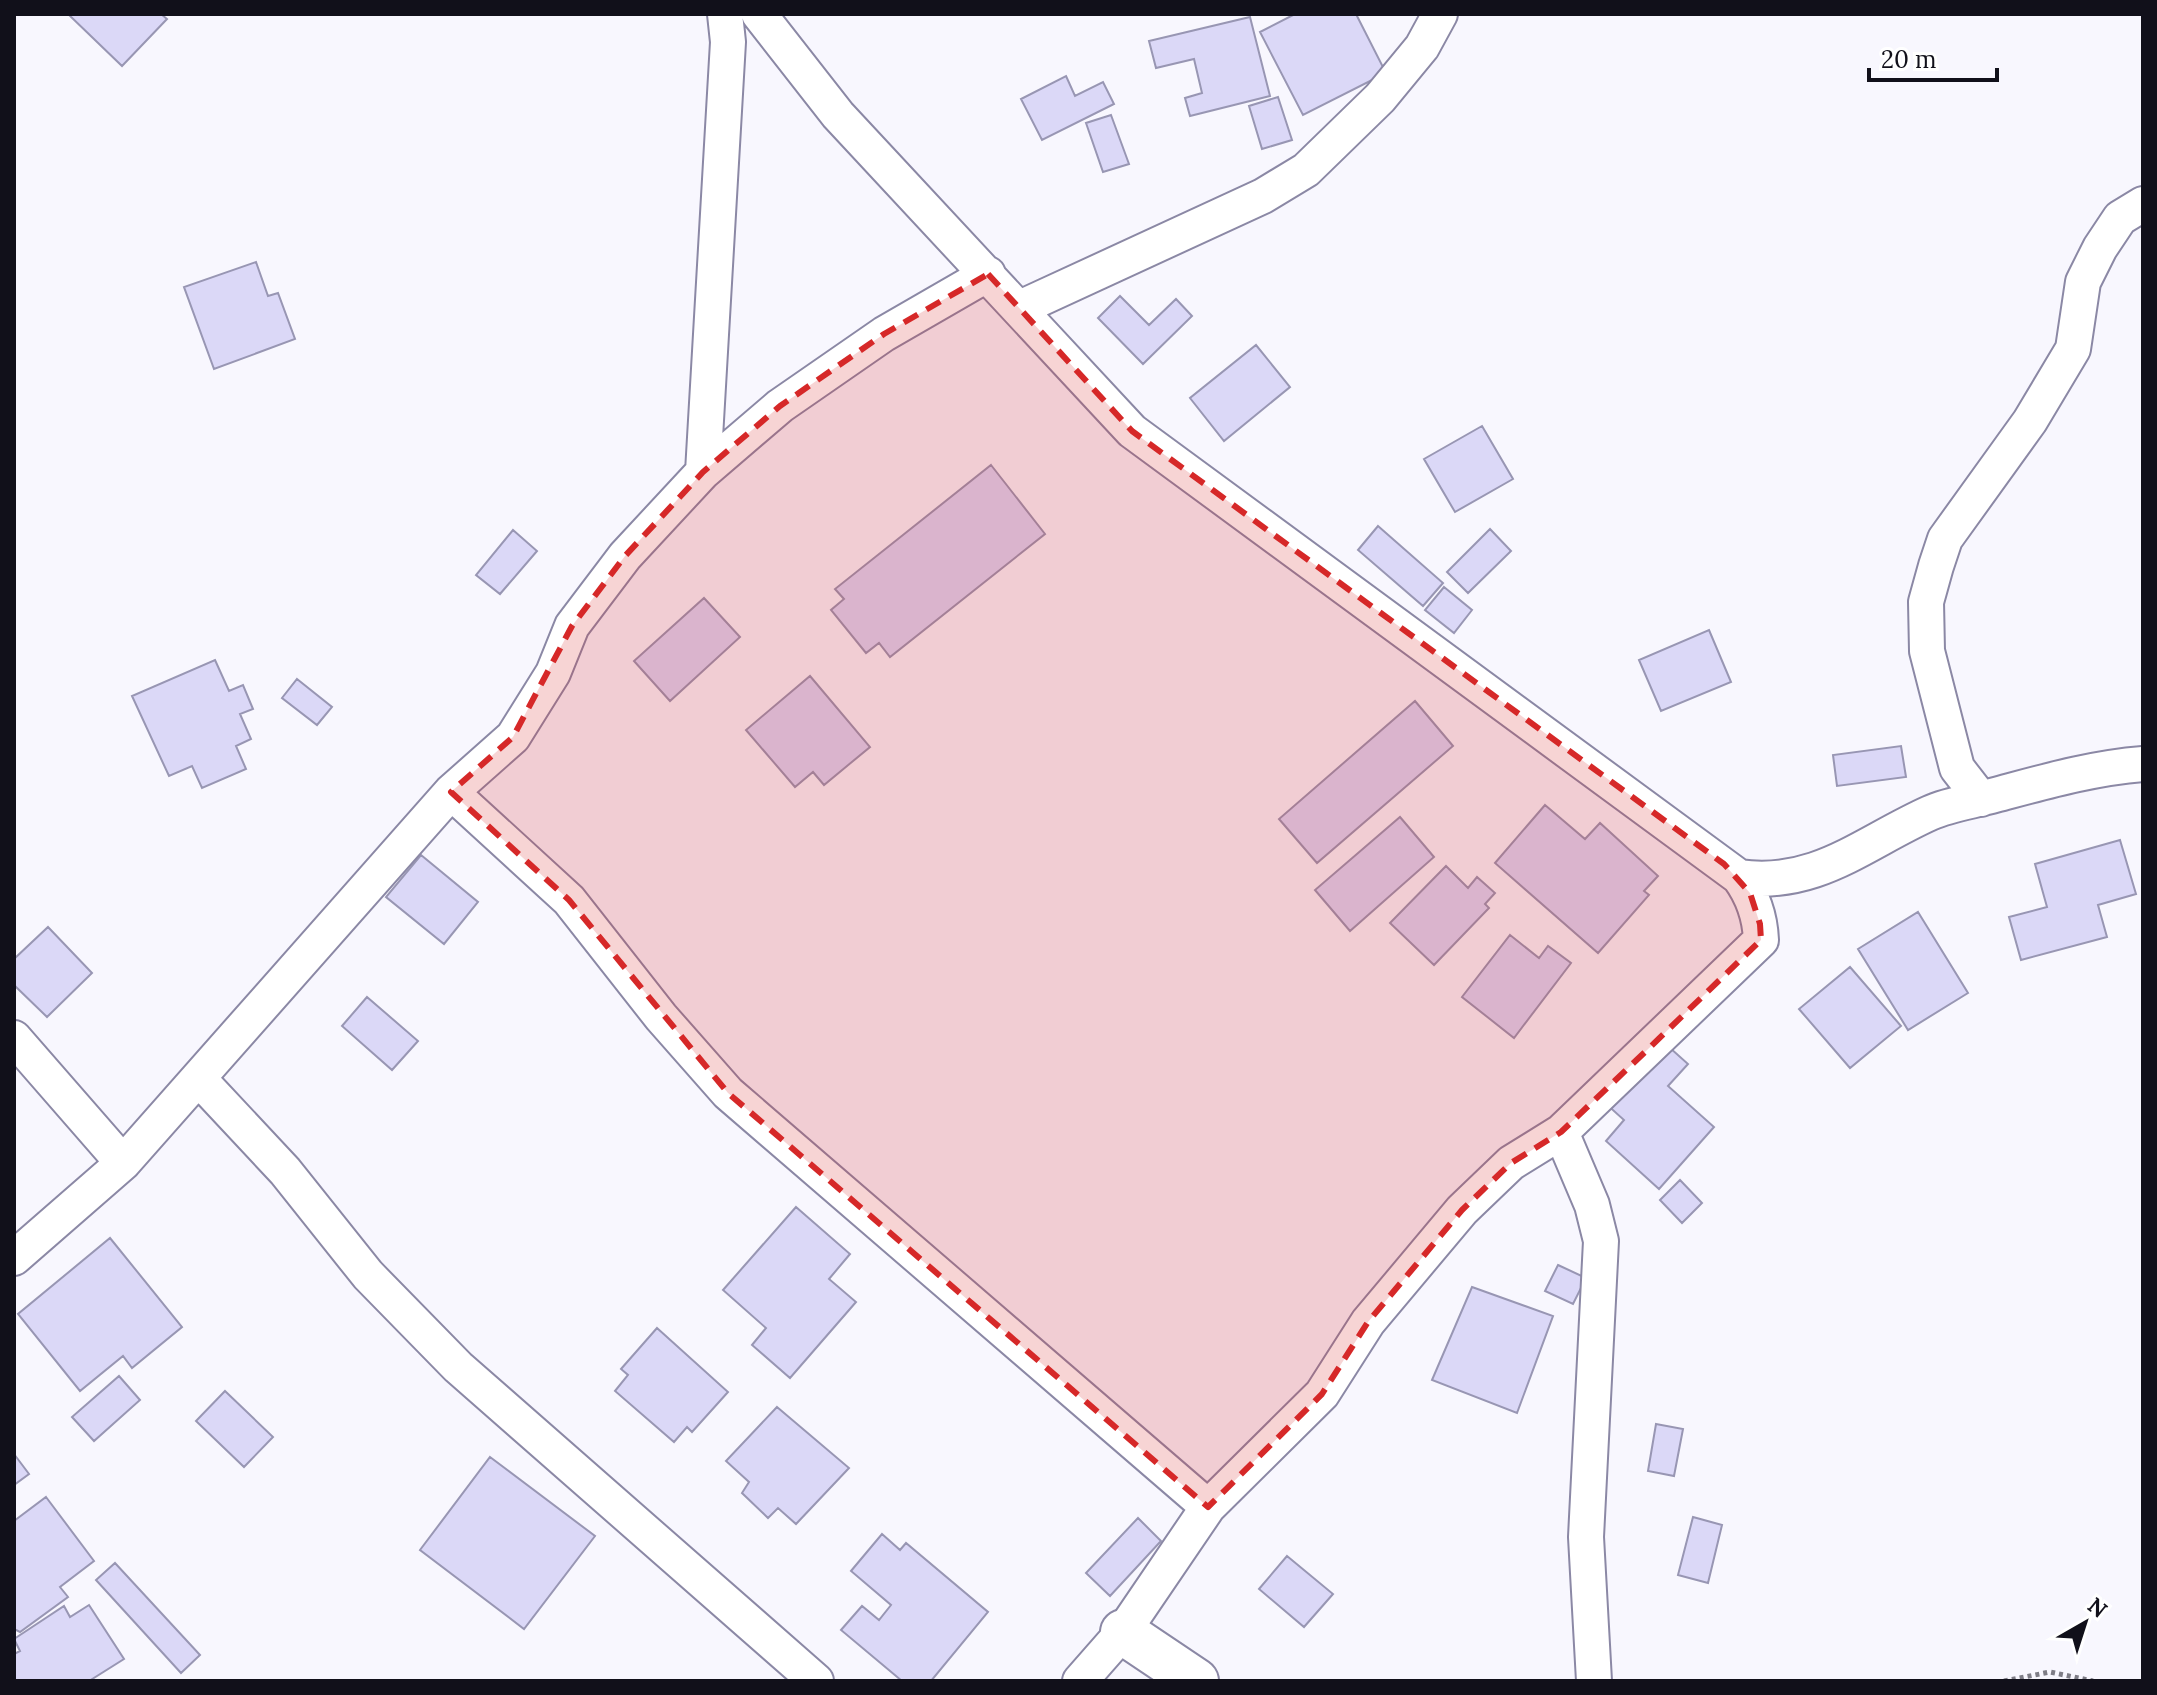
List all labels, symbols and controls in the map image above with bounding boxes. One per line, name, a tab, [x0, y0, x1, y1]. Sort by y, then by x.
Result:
scale bar	[1869, 32, 1997, 82]
text: 20 m	[1881, 44, 1937, 75]
north arrow	[2045, 1583, 2125, 1663]
text: N	[2082, 1591, 2113, 1624]

